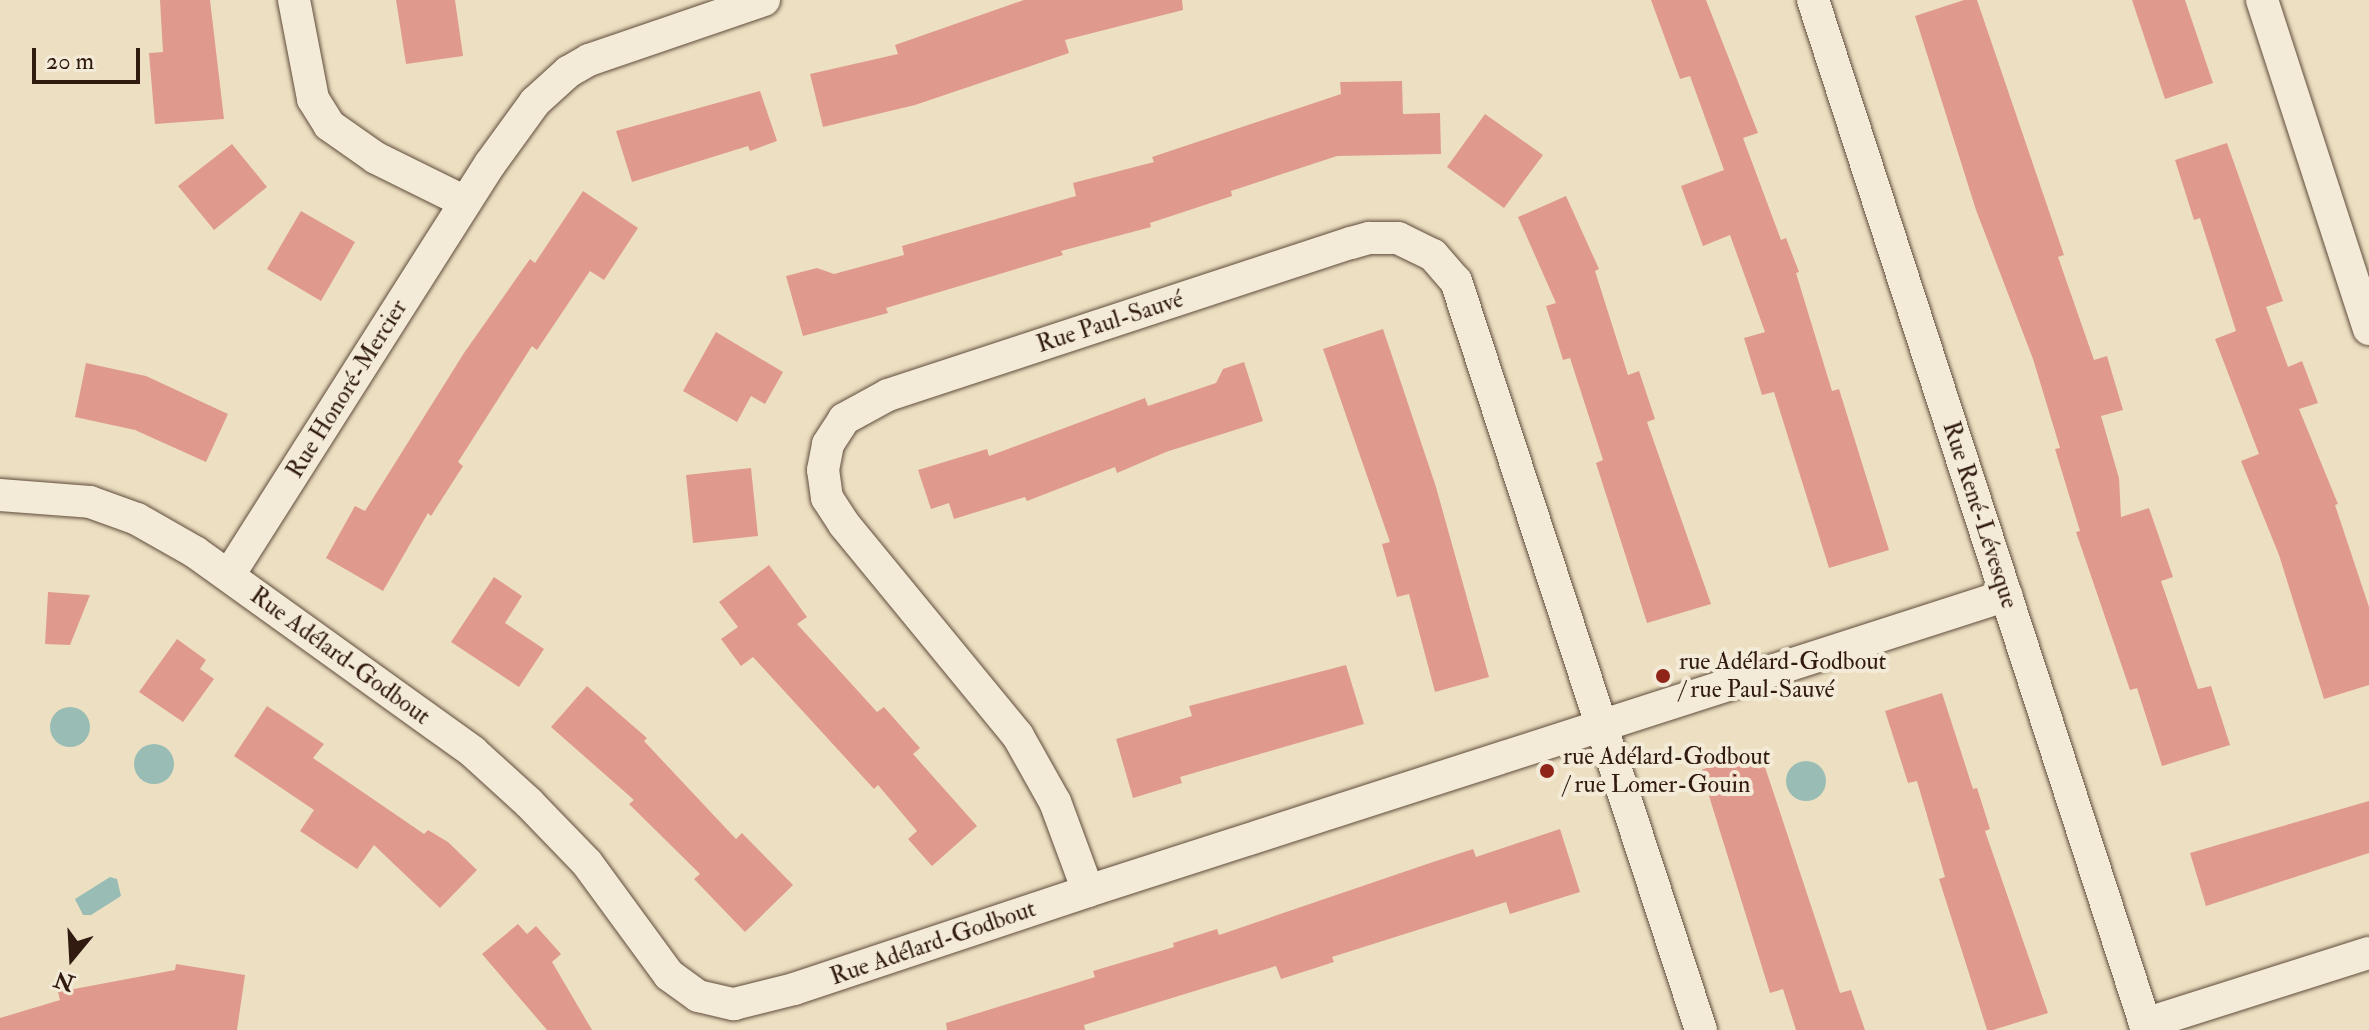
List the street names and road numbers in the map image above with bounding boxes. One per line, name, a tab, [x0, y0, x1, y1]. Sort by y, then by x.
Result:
street label: Rue Paul-Sauvé	[1033, 285, 1187, 359]
street label: Rue Honoré-Mercier	[281, 294, 413, 484]
street label: Rue René-Lévesque	[1936, 418, 2024, 612]
street label: Rue Adélard-Godbout	[244, 581, 436, 731]
street label: Rue Adélard-Godbout	[827, 894, 1039, 992]

